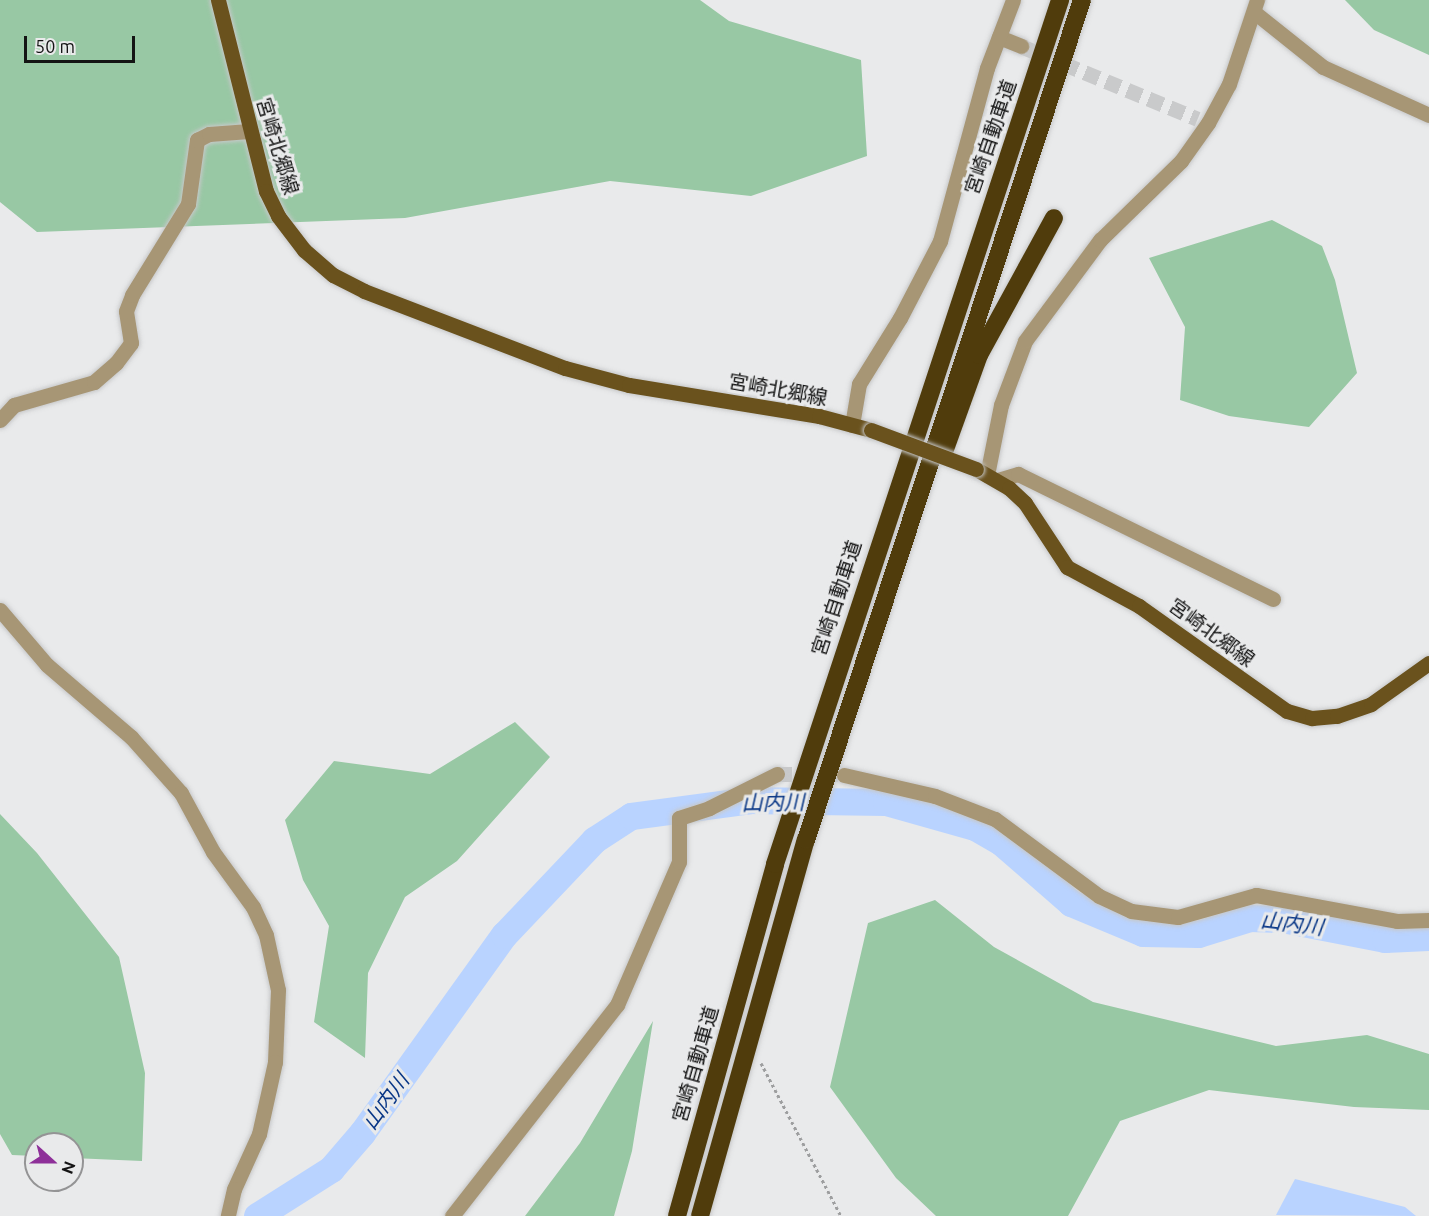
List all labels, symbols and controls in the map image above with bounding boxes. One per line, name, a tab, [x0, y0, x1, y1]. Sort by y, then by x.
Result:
scale bar	[27, 24, 138, 62]
text: 50 m	[35, 36, 75, 56]
street label: 宮崎自動車道	[959, 76, 1021, 198]
street label: 宮崎北郷線	[252, 95, 304, 197]
street label: 宮崎北郷線	[727, 368, 829, 410]
street label: 宮崎自動車道	[806, 537, 866, 659]
street label: 宮崎北郷線	[1164, 593, 1260, 671]
water label: 山内川	[741, 789, 805, 815]
water label: 山内川	[1259, 907, 1325, 939]
street label: 宮崎自動車道	[667, 1003, 723, 1125]
water label: 山内川	[356, 1068, 414, 1134]
north arrow	[24, 1132, 84, 1192]
text: N	[58, 1159, 79, 1177]

